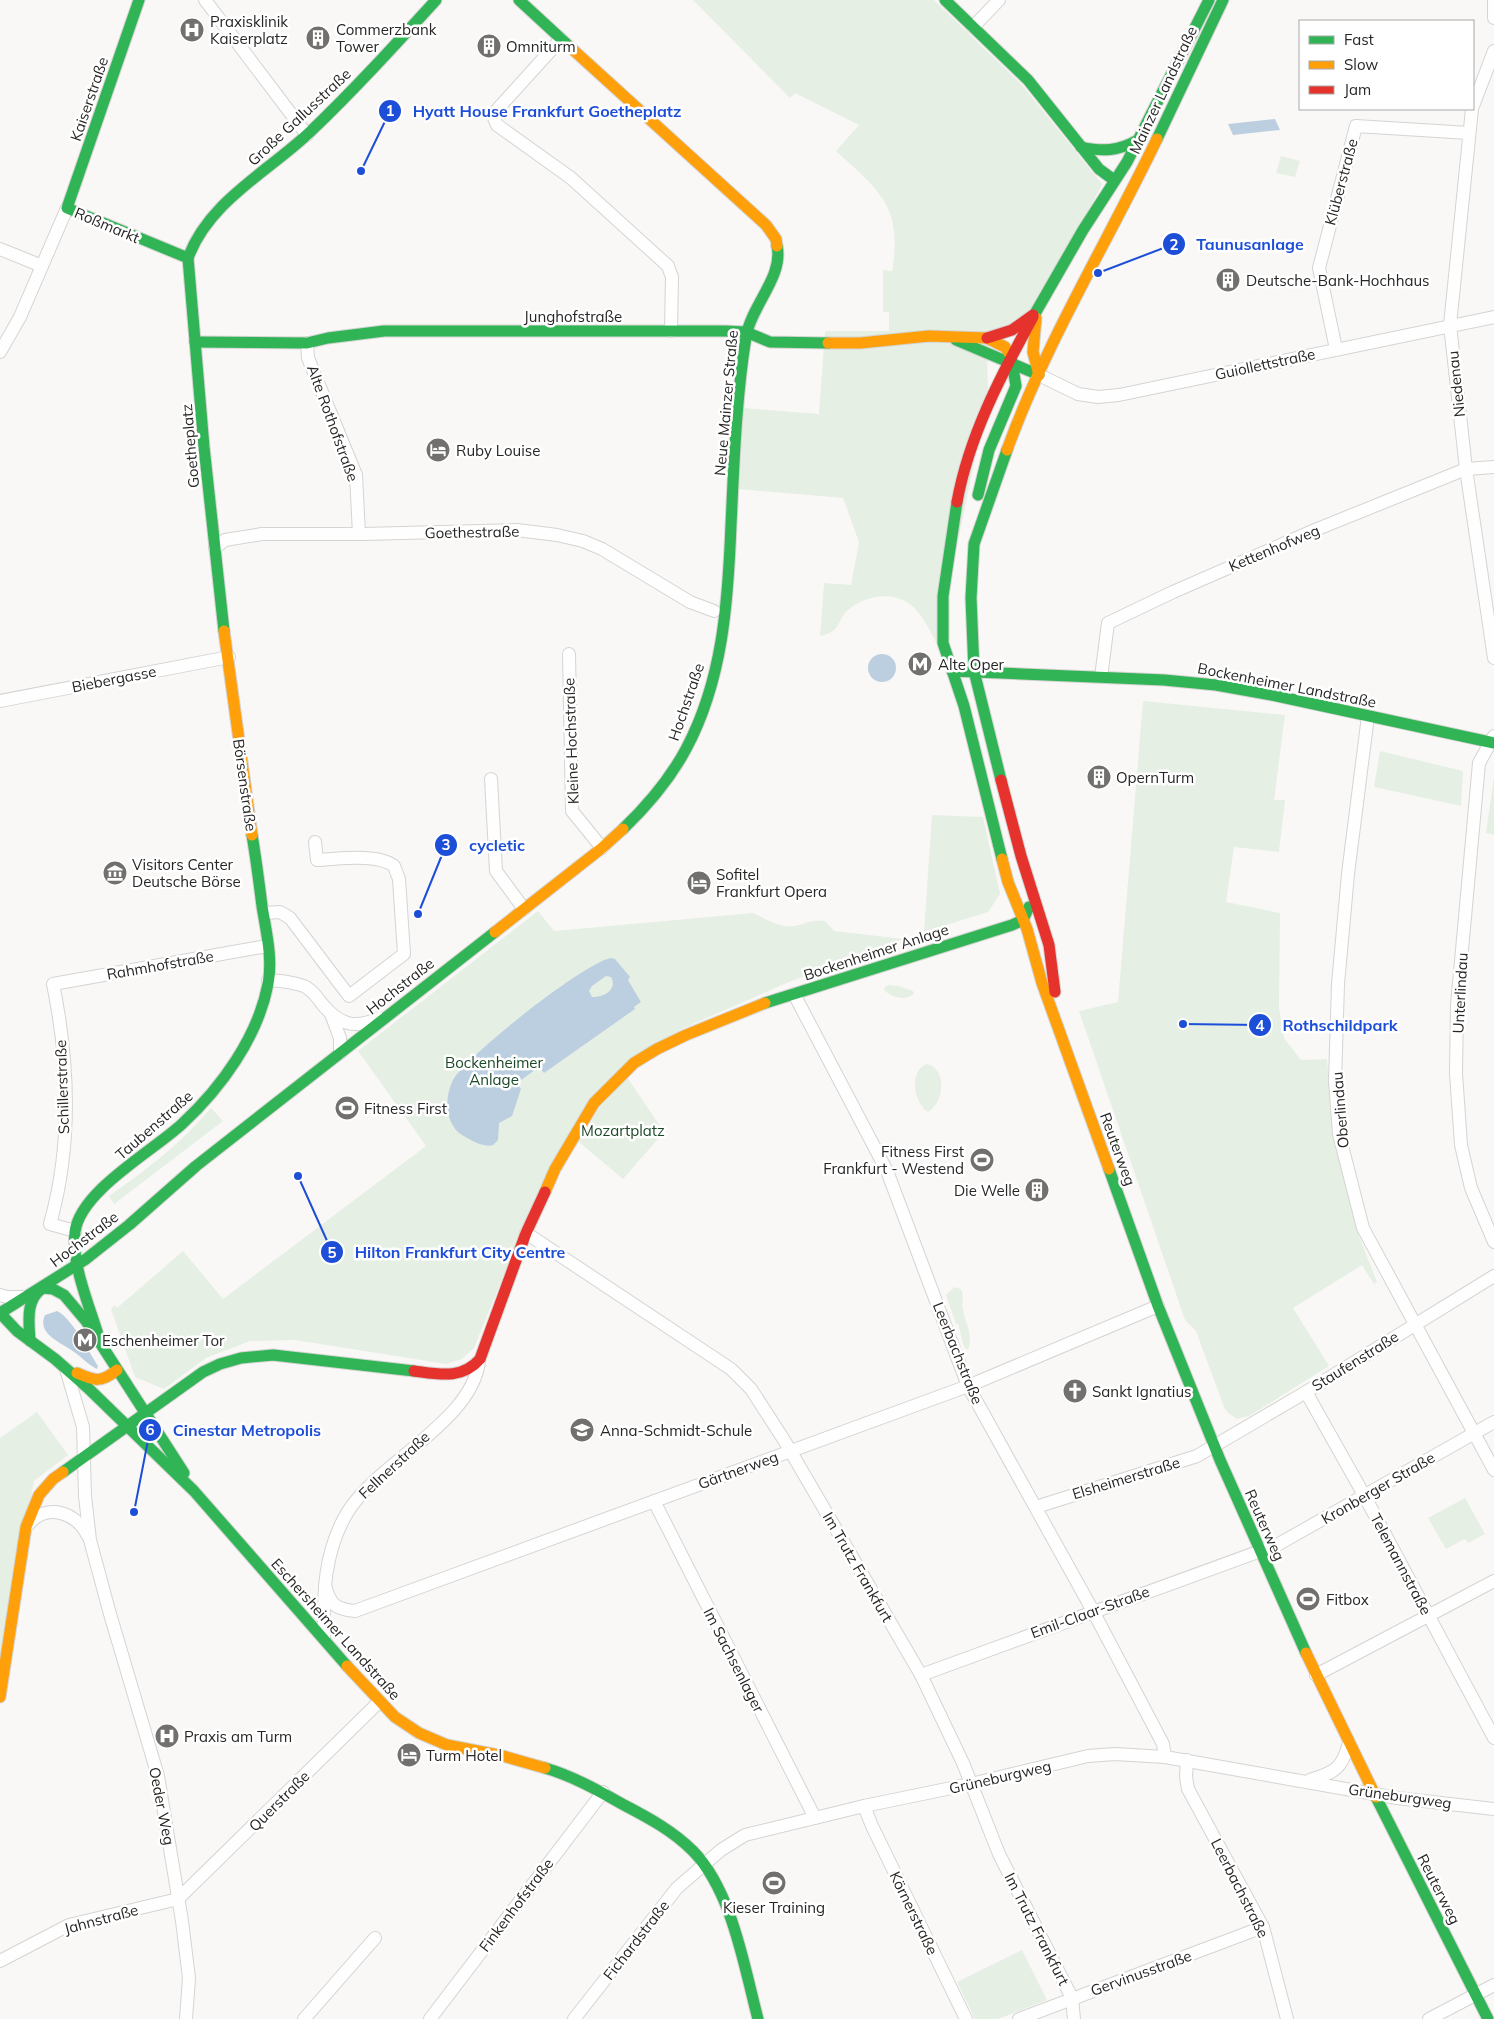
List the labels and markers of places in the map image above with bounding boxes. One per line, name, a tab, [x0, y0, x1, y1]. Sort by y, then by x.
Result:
place label: Praxisklinik Kaiserplatz	[210, 12, 288, 48]
hospital icon: Praxisklinik Kaiserplatz	[179, 17, 205, 43]
place label: Commerzbank Tower	[336, 20, 437, 56]
building icon: Commerzbank Tower	[305, 25, 331, 51]
building icon: Omniturm	[476, 33, 502, 59]
place label: Omniturm	[506, 37, 576, 56]
callout: Hyatt House Frankfurt Goetheplatz	[378, 96, 692, 127]
callout: Taunusanlage	[1161, 229, 1314, 260]
building icon: Deutsche-Bank-Hochhaus	[1215, 267, 1241, 293]
place label: Deutsche-Bank-Hochhaus	[1246, 271, 1430, 290]
hotel icon: Ruby Louise	[425, 437, 451, 463]
place label: Ruby Louise	[456, 441, 540, 460]
metro station icon: Alte Oper	[907, 651, 933, 677]
place label: Alte Oper	[938, 655, 1005, 674]
building icon: OpernTurm	[1086, 764, 1112, 790]
place label: OpernTurm	[1116, 768, 1194, 787]
callout: cycletic	[434, 830, 535, 861]
place label: Visitors Center Deutsche Börse	[132, 855, 241, 891]
museum icon: Visitors Center Deutsche Börse	[102, 860, 128, 886]
place label: Sofitel Frankfurt Opera	[716, 865, 827, 901]
hotel icon: Sofitel Frankfurt Opera	[686, 870, 712, 896]
callout: Rothschildpark	[1247, 1010, 1407, 1041]
sports icon: Fitness First	[334, 1095, 360, 1121]
place label: Fitness First	[364, 1099, 447, 1118]
place label: Fitness First Frankfurt - Westend	[823, 1142, 964, 1178]
sports icon: Fitness First Frankfurt - Westend	[969, 1147, 995, 1173]
building icon: Die Welle	[1024, 1177, 1050, 1203]
place label: Die Welle	[954, 1181, 1020, 1200]
callout: Hilton Frankfurt City Centre	[320, 1237, 575, 1268]
metro station icon: Eschenheimer Tor	[72, 1327, 98, 1353]
place label: Eschenheimer Tor	[102, 1331, 225, 1350]
church icon: Sankt Ignatius	[1062, 1378, 1088, 1404]
place label: Sankt Ignatius	[1092, 1382, 1191, 1401]
callout: Cinestar Metropolis	[138, 1415, 331, 1446]
school or university icon: Anna-Schmidt-Schule	[569, 1417, 595, 1443]
place label: Anna-Schmidt-Schule	[600, 1421, 752, 1440]
sports icon: Fitbox	[1295, 1586, 1321, 1612]
place label: Fitbox	[1326, 1590, 1369, 1609]
hospital icon: Praxis am Turm	[154, 1723, 180, 1749]
place label: Praxis am Turm	[184, 1727, 292, 1746]
hotel icon: Turm Hotel	[396, 1742, 422, 1768]
place label: Turm Hotel	[426, 1746, 502, 1765]
sports icon: Kieser Training	[761, 1870, 787, 1896]
place label: Kieser Training	[723, 1898, 825, 1917]

